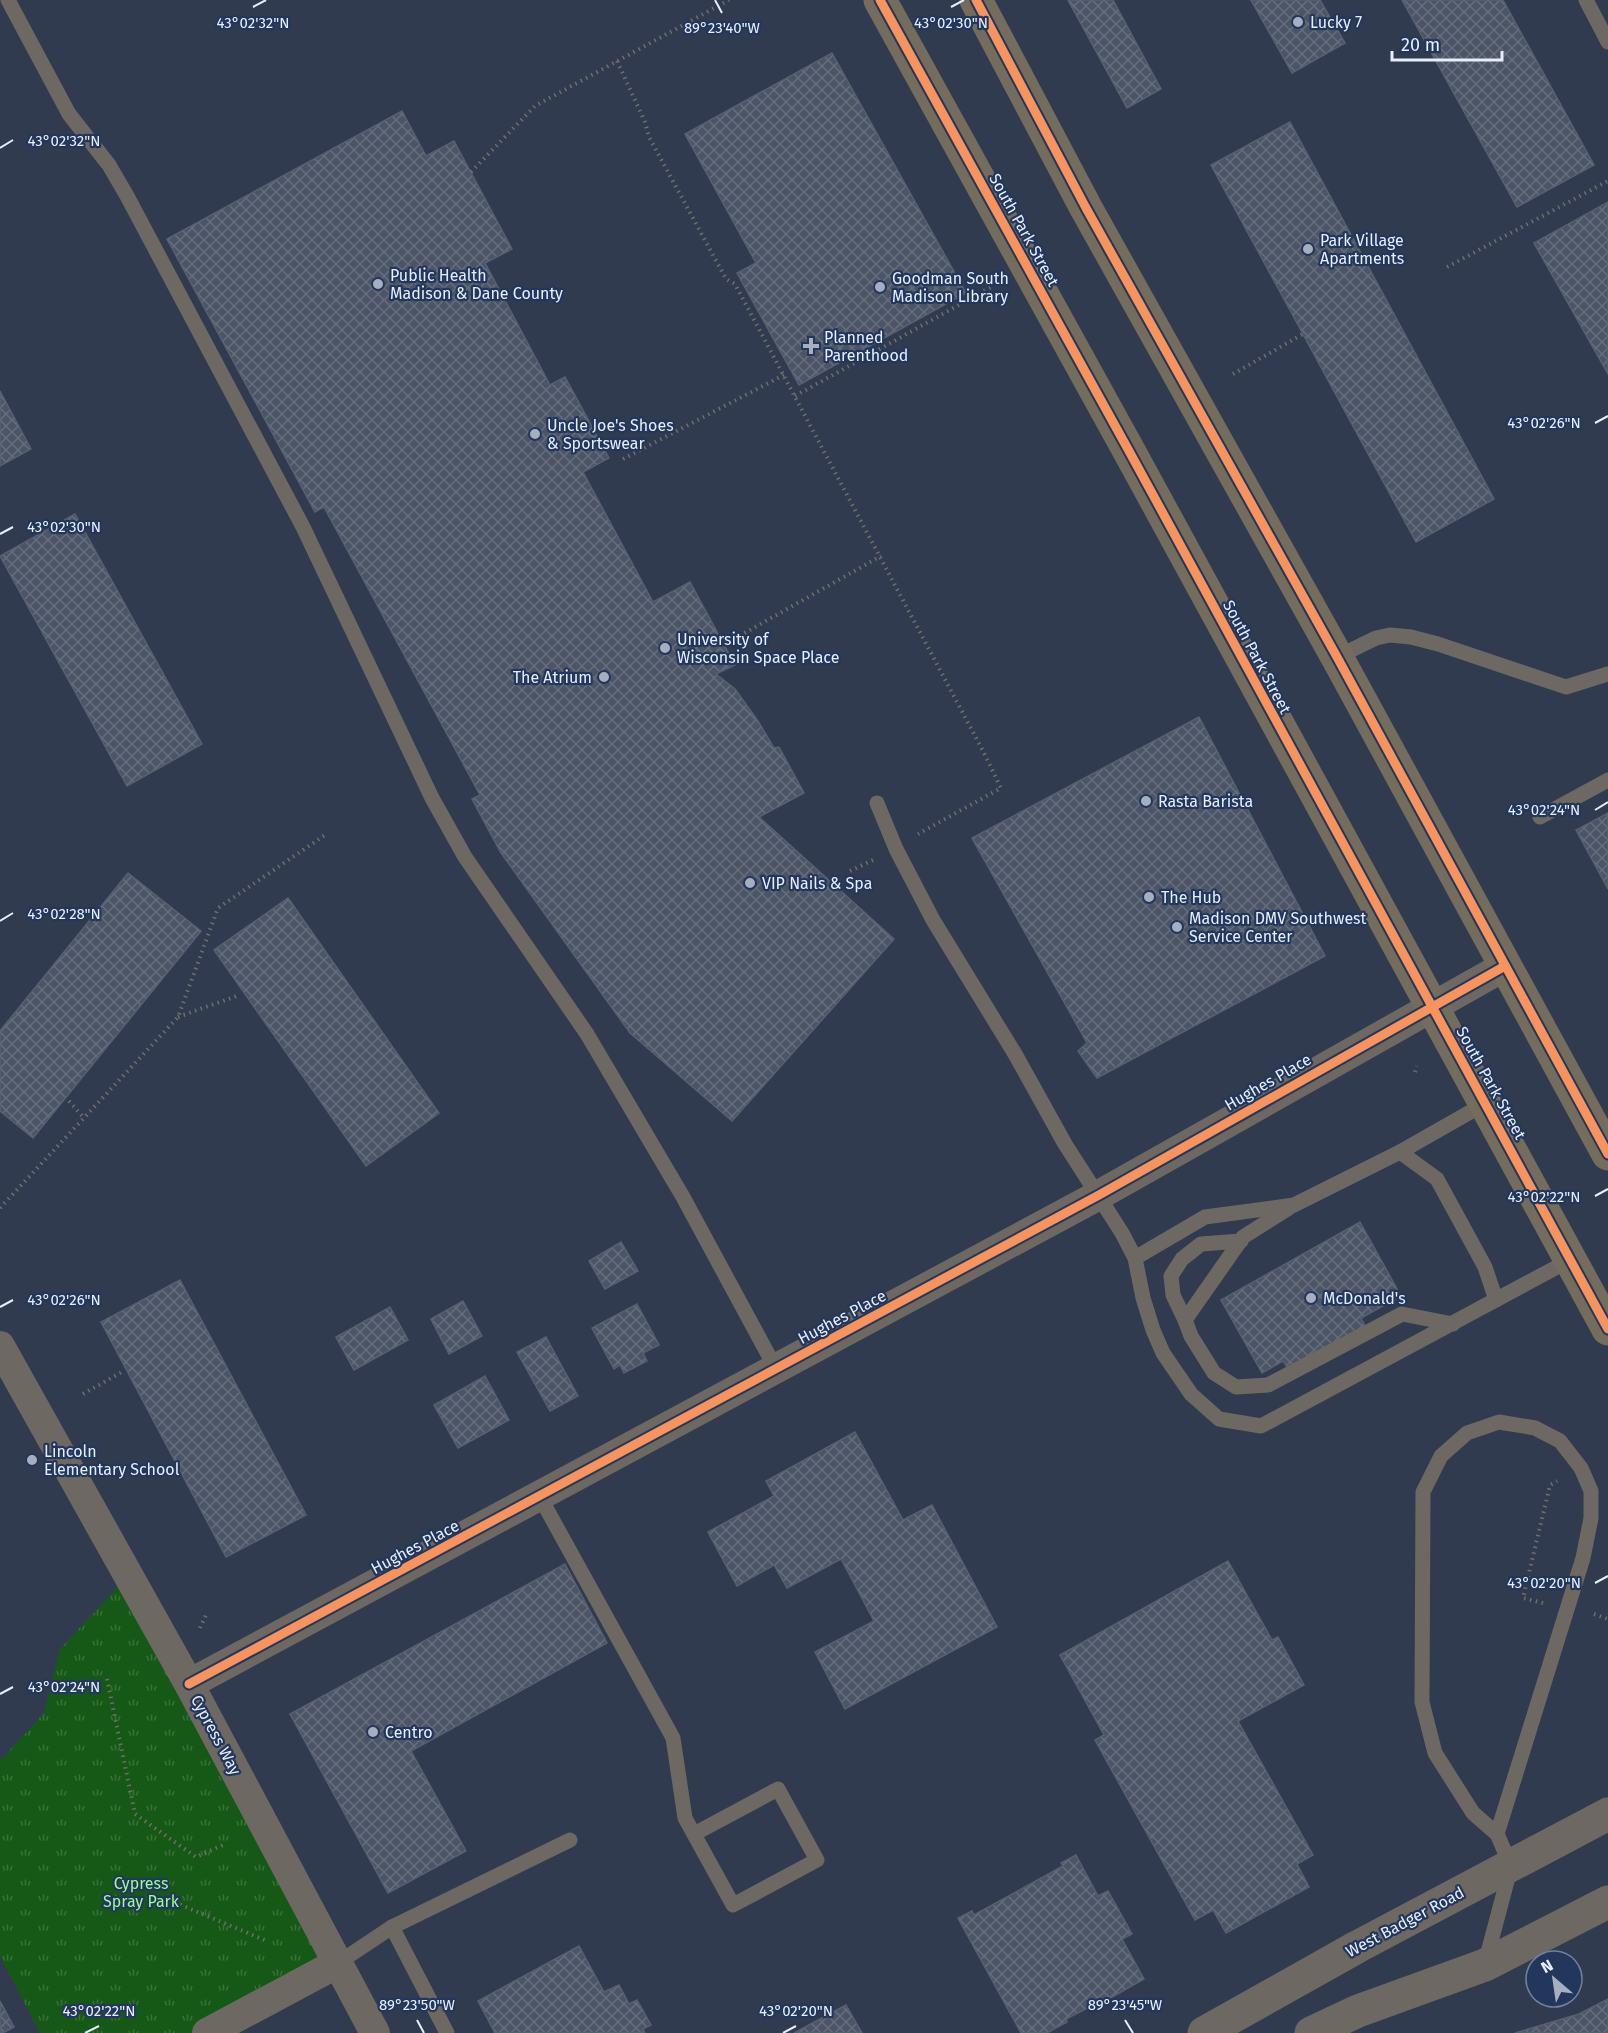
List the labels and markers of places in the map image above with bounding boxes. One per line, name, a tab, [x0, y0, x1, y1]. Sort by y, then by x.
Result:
place label: Lucky 7	[1310, 13, 1362, 32]
marker: Lucky 7	[1291, 15, 1305, 29]
place label: Park Village Apartments	[1320, 231, 1404, 268]
marker: Park Village Apartments	[1301, 242, 1315, 256]
place label: Public Health Madison & Dane County	[390, 266, 563, 303]
place label: Goodman South Madison Library	[892, 269, 1009, 306]
marker: Public Health Madison & Dane County	[371, 277, 385, 291]
marker: Goodman South Madison Library	[873, 280, 887, 294]
place label: Planned Parenthood	[824, 328, 908, 365]
marker: Planned Parenthood	[802, 337, 820, 355]
place label: Uncle Joe's Shoes & Sportswear	[547, 416, 674, 453]
marker: Uncle Joe's Shoes & Sportswear	[528, 427, 542, 441]
place label: University of Wisconsin Space Place	[677, 630, 839, 667]
marker: University of Wisconsin Space Place	[658, 641, 672, 655]
place label: The Atrium	[513, 668, 592, 687]
marker: The Atrium	[597, 670, 611, 684]
place label: Rasta Barista	[1158, 792, 1253, 811]
marker: Rasta Barista	[1139, 794, 1153, 808]
place label: VIP Nails & Spa	[762, 874, 872, 893]
marker: VIP Nails & Spa	[743, 876, 757, 890]
place label: The Hub	[1161, 888, 1221, 907]
marker: The Hub	[1142, 890, 1156, 904]
place label: Madison DMV Southwest Service Center	[1189, 909, 1367, 946]
marker: Madison DMV Southwest Service Center	[1170, 920, 1184, 934]
place label: McDonald's	[1323, 1289, 1406, 1308]
marker: McDonald's	[1304, 1291, 1318, 1305]
place label: Lincoln Elementary School	[44, 1442, 180, 1479]
marker: Lincoln Elementary School	[25, 1453, 39, 1467]
place label: Centro	[385, 1723, 433, 1742]
marker: Centro	[366, 1725, 380, 1739]

